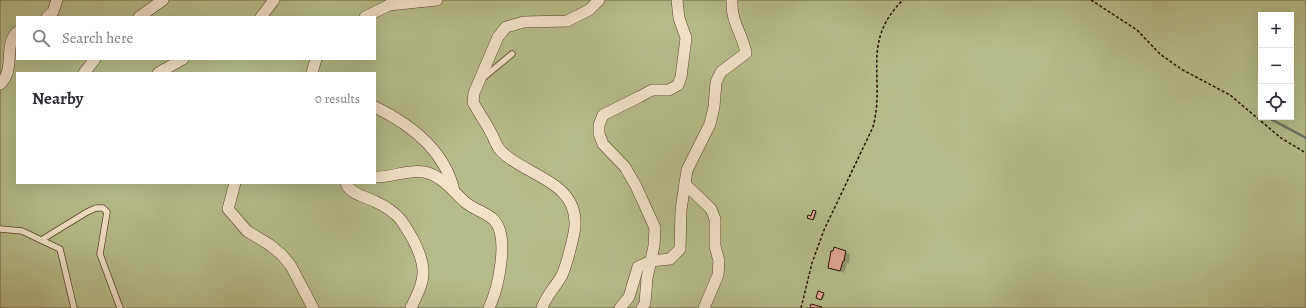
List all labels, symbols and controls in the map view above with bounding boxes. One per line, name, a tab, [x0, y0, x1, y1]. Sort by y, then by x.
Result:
map controls	[1258, 12, 1294, 120]
button: +	[1258, 12, 1294, 48]
search box	[16, 16, 376, 60]
icon: search	[30, 27, 52, 49]
text: Search here	[62, 28, 133, 48]
button: −	[1258, 48, 1294, 84]
button: locate	[1258, 84, 1294, 120]
text: Nearby	[32, 87, 83, 110]
text: 0 results	[315, 90, 360, 107]

